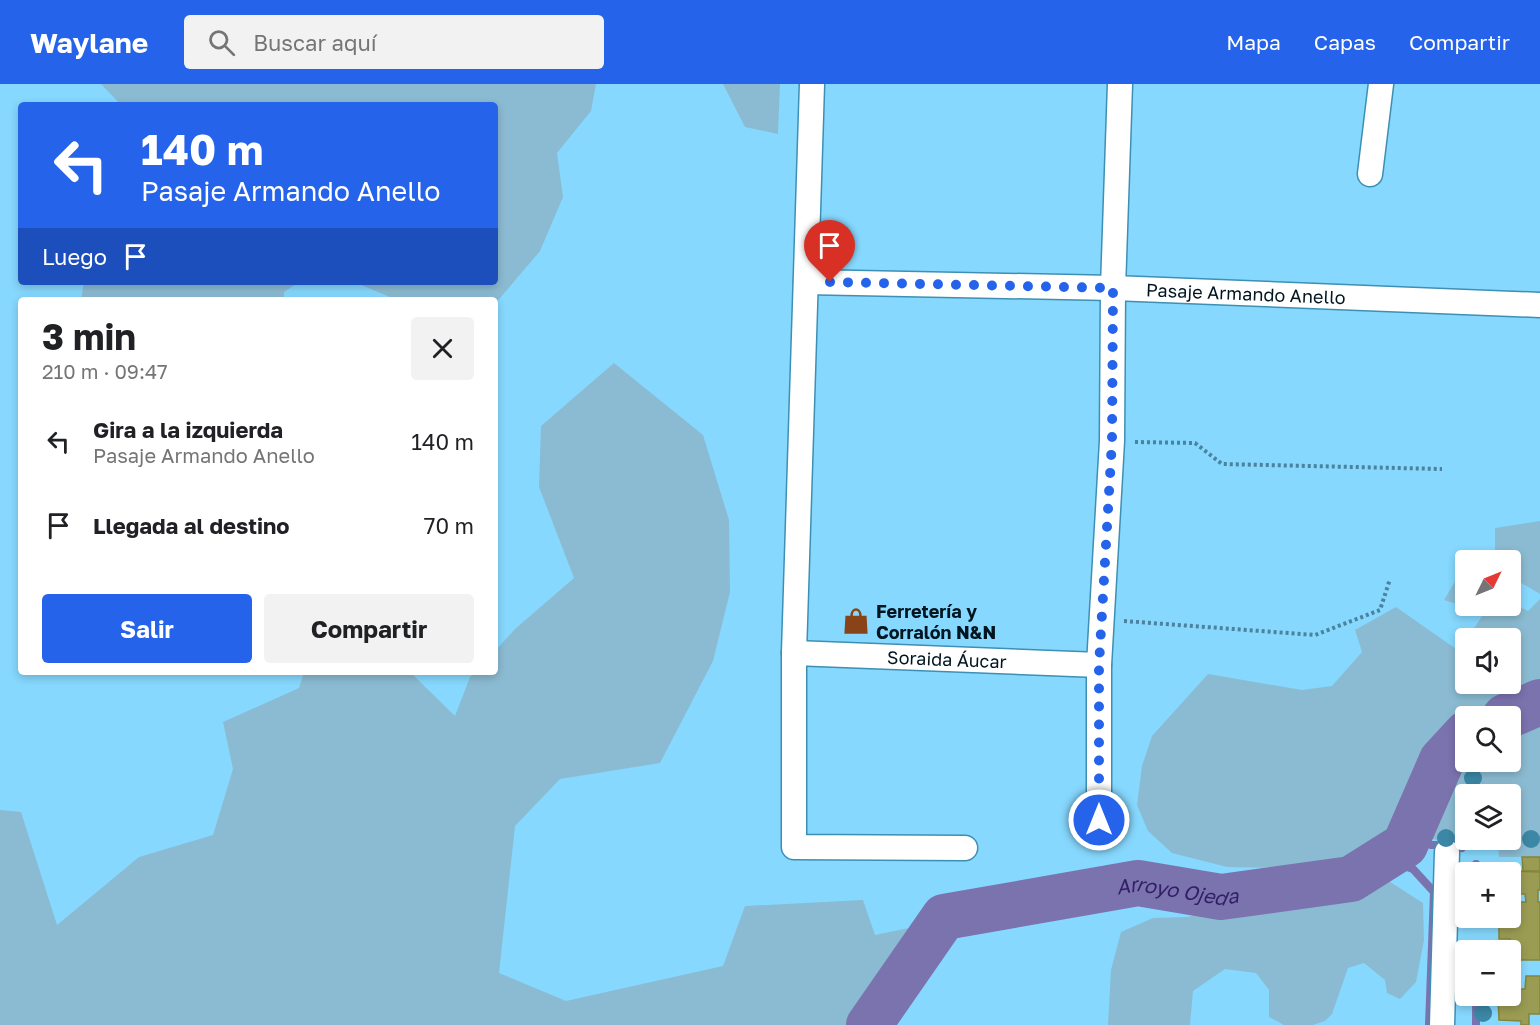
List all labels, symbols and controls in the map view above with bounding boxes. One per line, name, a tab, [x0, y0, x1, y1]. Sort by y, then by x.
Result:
search box	[184, 15, 604, 69]
text: Waylane	[30, 26, 148, 59]
icon: search	[205, 26, 238, 59]
text: Buscar aquí	[253, 29, 377, 56]
text: Mapa	[1226, 29, 1281, 55]
text: Capas	[1314, 29, 1376, 55]
text: Compartir	[1409, 29, 1510, 55]
text: 140 m	[141, 124, 263, 174]
icon: left	[42, 126, 120, 204]
text: Pasaje Armando Anello	[141, 175, 440, 207]
pin	[804, 220, 855, 282]
icon: arrive	[813, 229, 846, 262]
icon: arrive	[119, 240, 152, 273]
text: Luego	[42, 243, 107, 270]
street label: Pasaje Armando Anello	[1146, 278, 1346, 308]
text: 3 min	[42, 315, 136, 358]
button: close	[411, 317, 474, 380]
text: 210 m · 09:47	[42, 359, 168, 383]
text: Gira a la izquierda	[93, 416, 283, 443]
icon: left	[42, 425, 75, 458]
text: 140 m	[411, 428, 474, 455]
text: Pasaje Armando Anello	[93, 443, 315, 467]
icon: arrive	[42, 509, 75, 542]
text: Llegada al destino	[93, 512, 290, 539]
text: 70 m	[424, 512, 474, 539]
north arrow	[1455, 550, 1521, 616]
map controls	[1455, 550, 1521, 1006]
button: Salir	[42, 594, 252, 663]
button: Compartir	[264, 594, 474, 663]
place label: Ferretería y Corralón N&N	[876, 600, 996, 643]
shop icon: Ferretería y Corralón N&N	[841, 606, 871, 636]
button: sound	[1455, 628, 1521, 694]
street label: Soraida Áucar	[887, 646, 1007, 672]
button: search	[1455, 706, 1521, 772]
button: layers	[1455, 784, 1521, 850]
position arrow	[1067, 788, 1131, 852]
button: +	[1455, 862, 1521, 928]
water label: Arroyo Ojeda	[1114, 871, 1240, 910]
button: −	[1455, 940, 1521, 1006]

